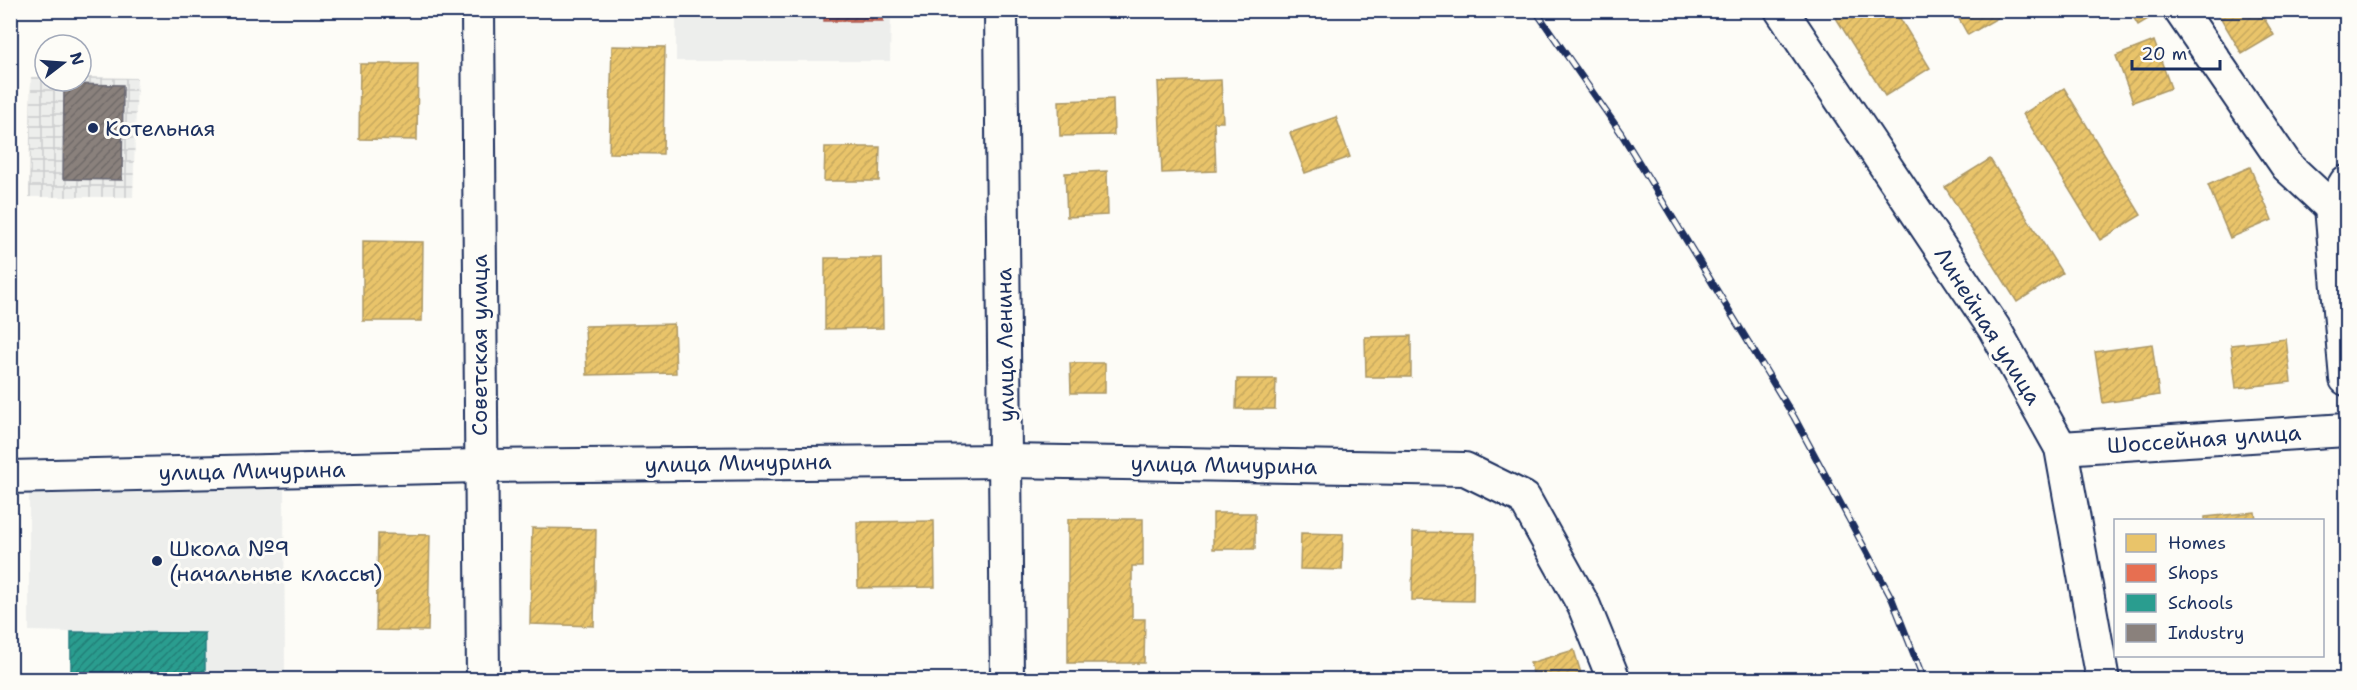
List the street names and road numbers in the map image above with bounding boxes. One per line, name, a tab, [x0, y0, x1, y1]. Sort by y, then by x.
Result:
street label: Линейная улица	[1928, 242, 2048, 411]
street label: Советская улица	[465, 254, 494, 436]
street label: улица Ленина	[989, 267, 1021, 422]
street label: Шоссейная улица	[2106, 418, 2302, 460]
street label: улица Мичурина	[644, 447, 832, 479]
street label: улица Мичурина	[1130, 449, 1318, 481]
street label: улица Мичурина	[158, 455, 346, 487]

